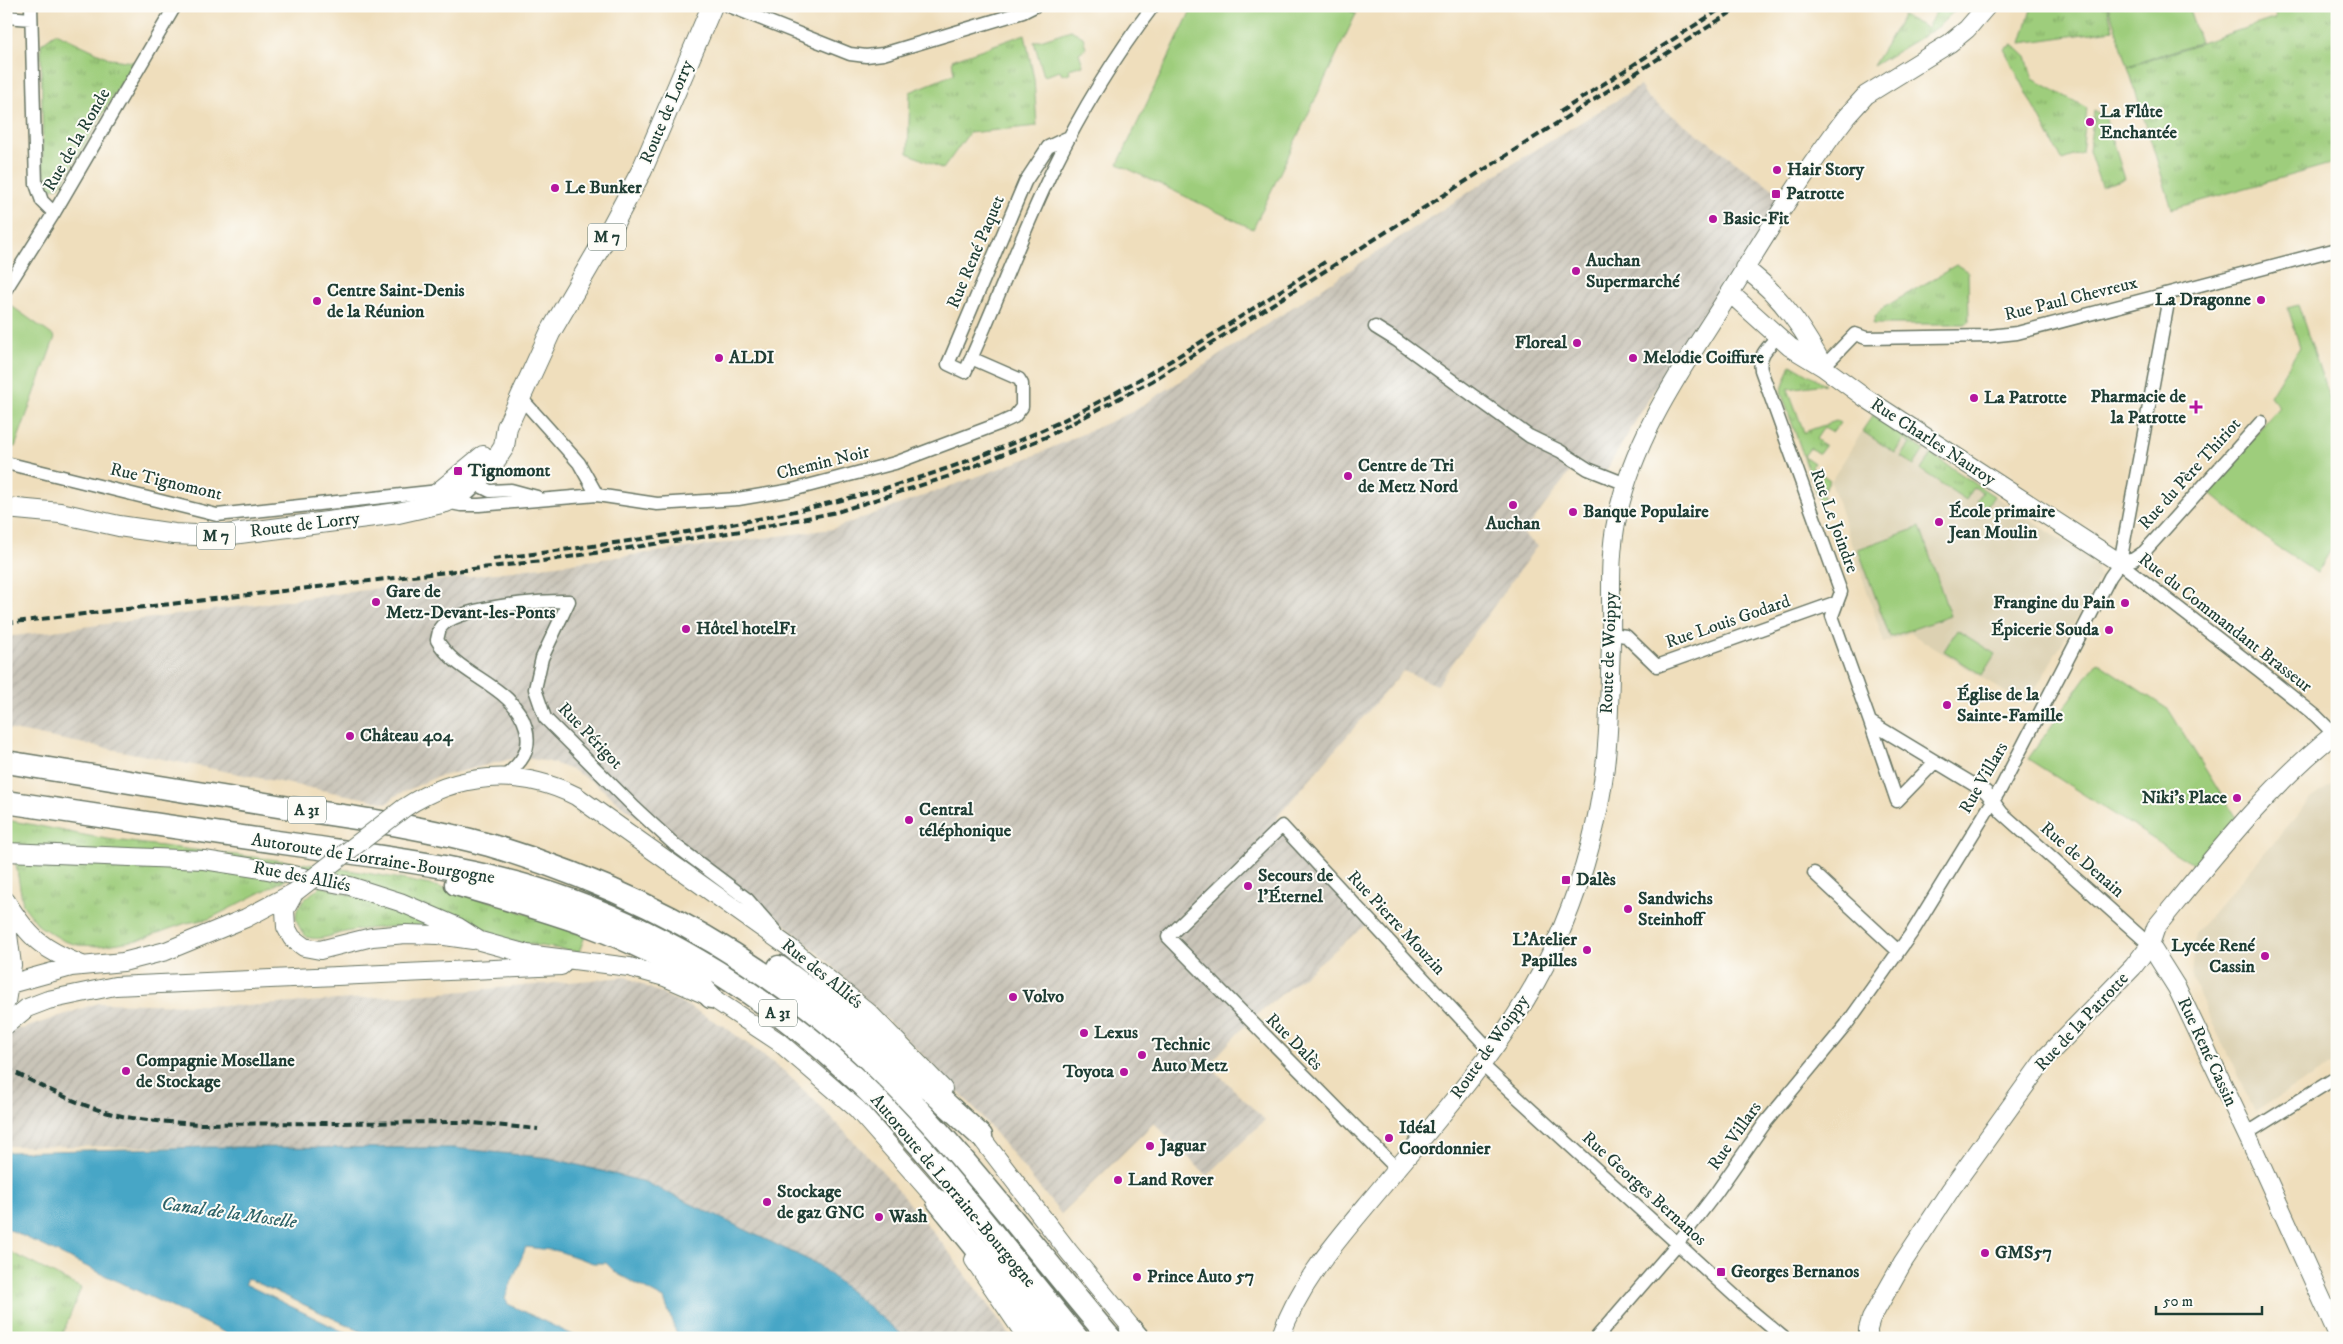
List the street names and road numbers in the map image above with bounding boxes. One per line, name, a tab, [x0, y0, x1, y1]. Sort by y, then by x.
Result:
street label: Route de Lorry	[635, 57, 699, 167]
street label: Rue de la Ronde	[39, 84, 115, 196]
street label: Rue René Paquet	[942, 192, 1010, 312]
road number: M 7	[588, 223, 626, 250]
street label: Rue Paul Chevreux	[2002, 272, 2140, 326]
street label: Rue Charles Nauroy	[1866, 393, 2000, 491]
street label: Rue du Père Thiriot	[2134, 413, 2246, 534]
street label: Chemin Noir	[774, 441, 872, 485]
street label: Rue Tignomont	[108, 458, 224, 506]
street label: Rue Le Joindre	[1805, 466, 1863, 576]
street label: Route de Lorry	[249, 507, 362, 543]
road number: M 7	[197, 522, 235, 550]
street label: Rue du Commandant Brasseur	[2134, 548, 2316, 698]
street label: Rue Louis Godard	[1663, 590, 1793, 654]
street label: Route de Woippy	[1596, 591, 1622, 715]
street label: Rue Périgot	[553, 698, 627, 774]
street label: Rue Villars	[1955, 738, 2013, 818]
road number: A 31	[288, 796, 326, 824]
street label: Rue de Denain	[2035, 818, 2129, 903]
street label: Autoroute de Lorraine-Bourgogne	[250, 829, 496, 889]
street label: Rue des Alliés	[251, 857, 353, 897]
street label: Rue Pierre Mouzin	[1342, 866, 1450, 980]
street label: Rue des Alliés	[777, 934, 867, 1014]
street label: Rue de la Patrotte	[2030, 968, 2134, 1076]
street label: Route de Woippy	[1446, 990, 1534, 1103]
street label: Rue René Cassin	[2172, 994, 2242, 1110]
road number: A 31	[759, 1000, 797, 1026]
street label: Rue Dalès	[1261, 1009, 1327, 1075]
street label: Autoroute de Lorraine-Bourgogne	[865, 1090, 1041, 1292]
street label: Rue Villars	[1703, 1097, 1767, 1175]
street label: Rue Georges Bernanos	[1577, 1127, 1711, 1251]

